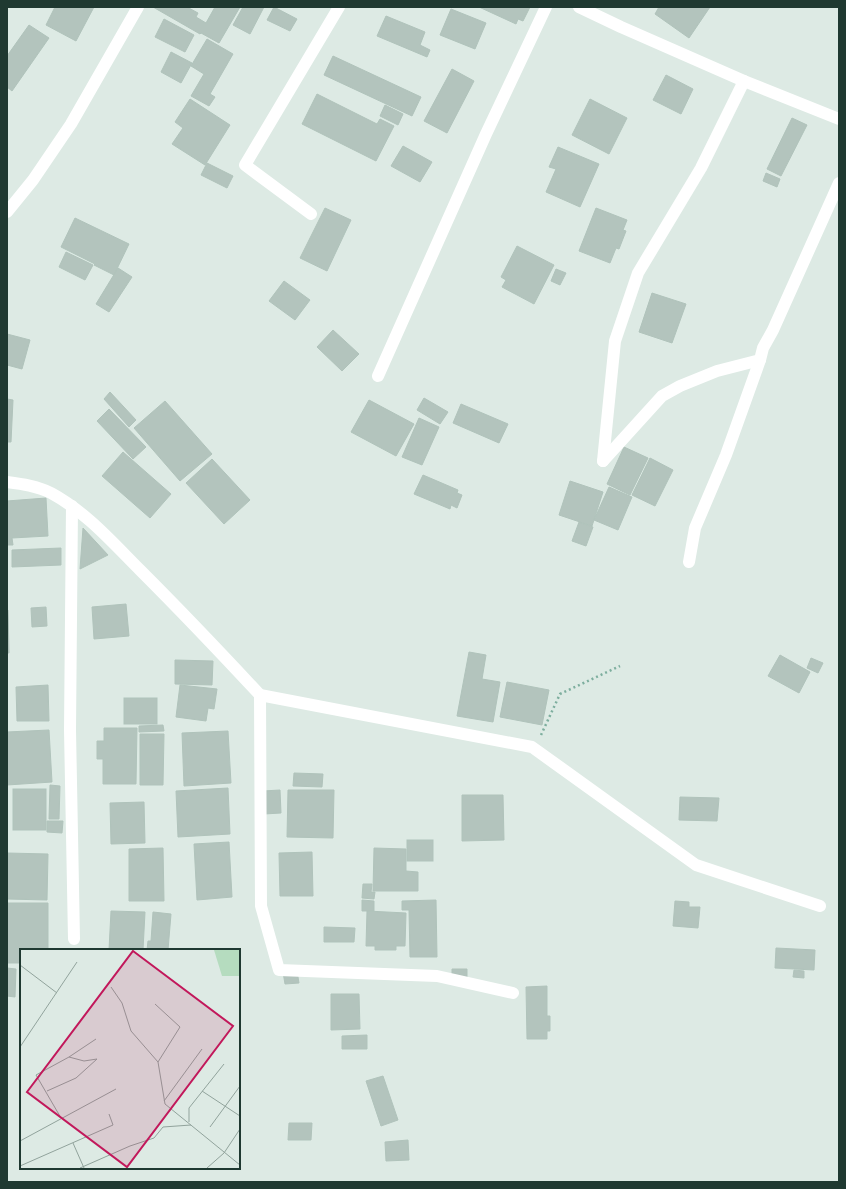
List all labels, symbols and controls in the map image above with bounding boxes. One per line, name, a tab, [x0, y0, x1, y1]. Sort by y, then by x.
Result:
inset map	[20, 949, 240, 1169]

